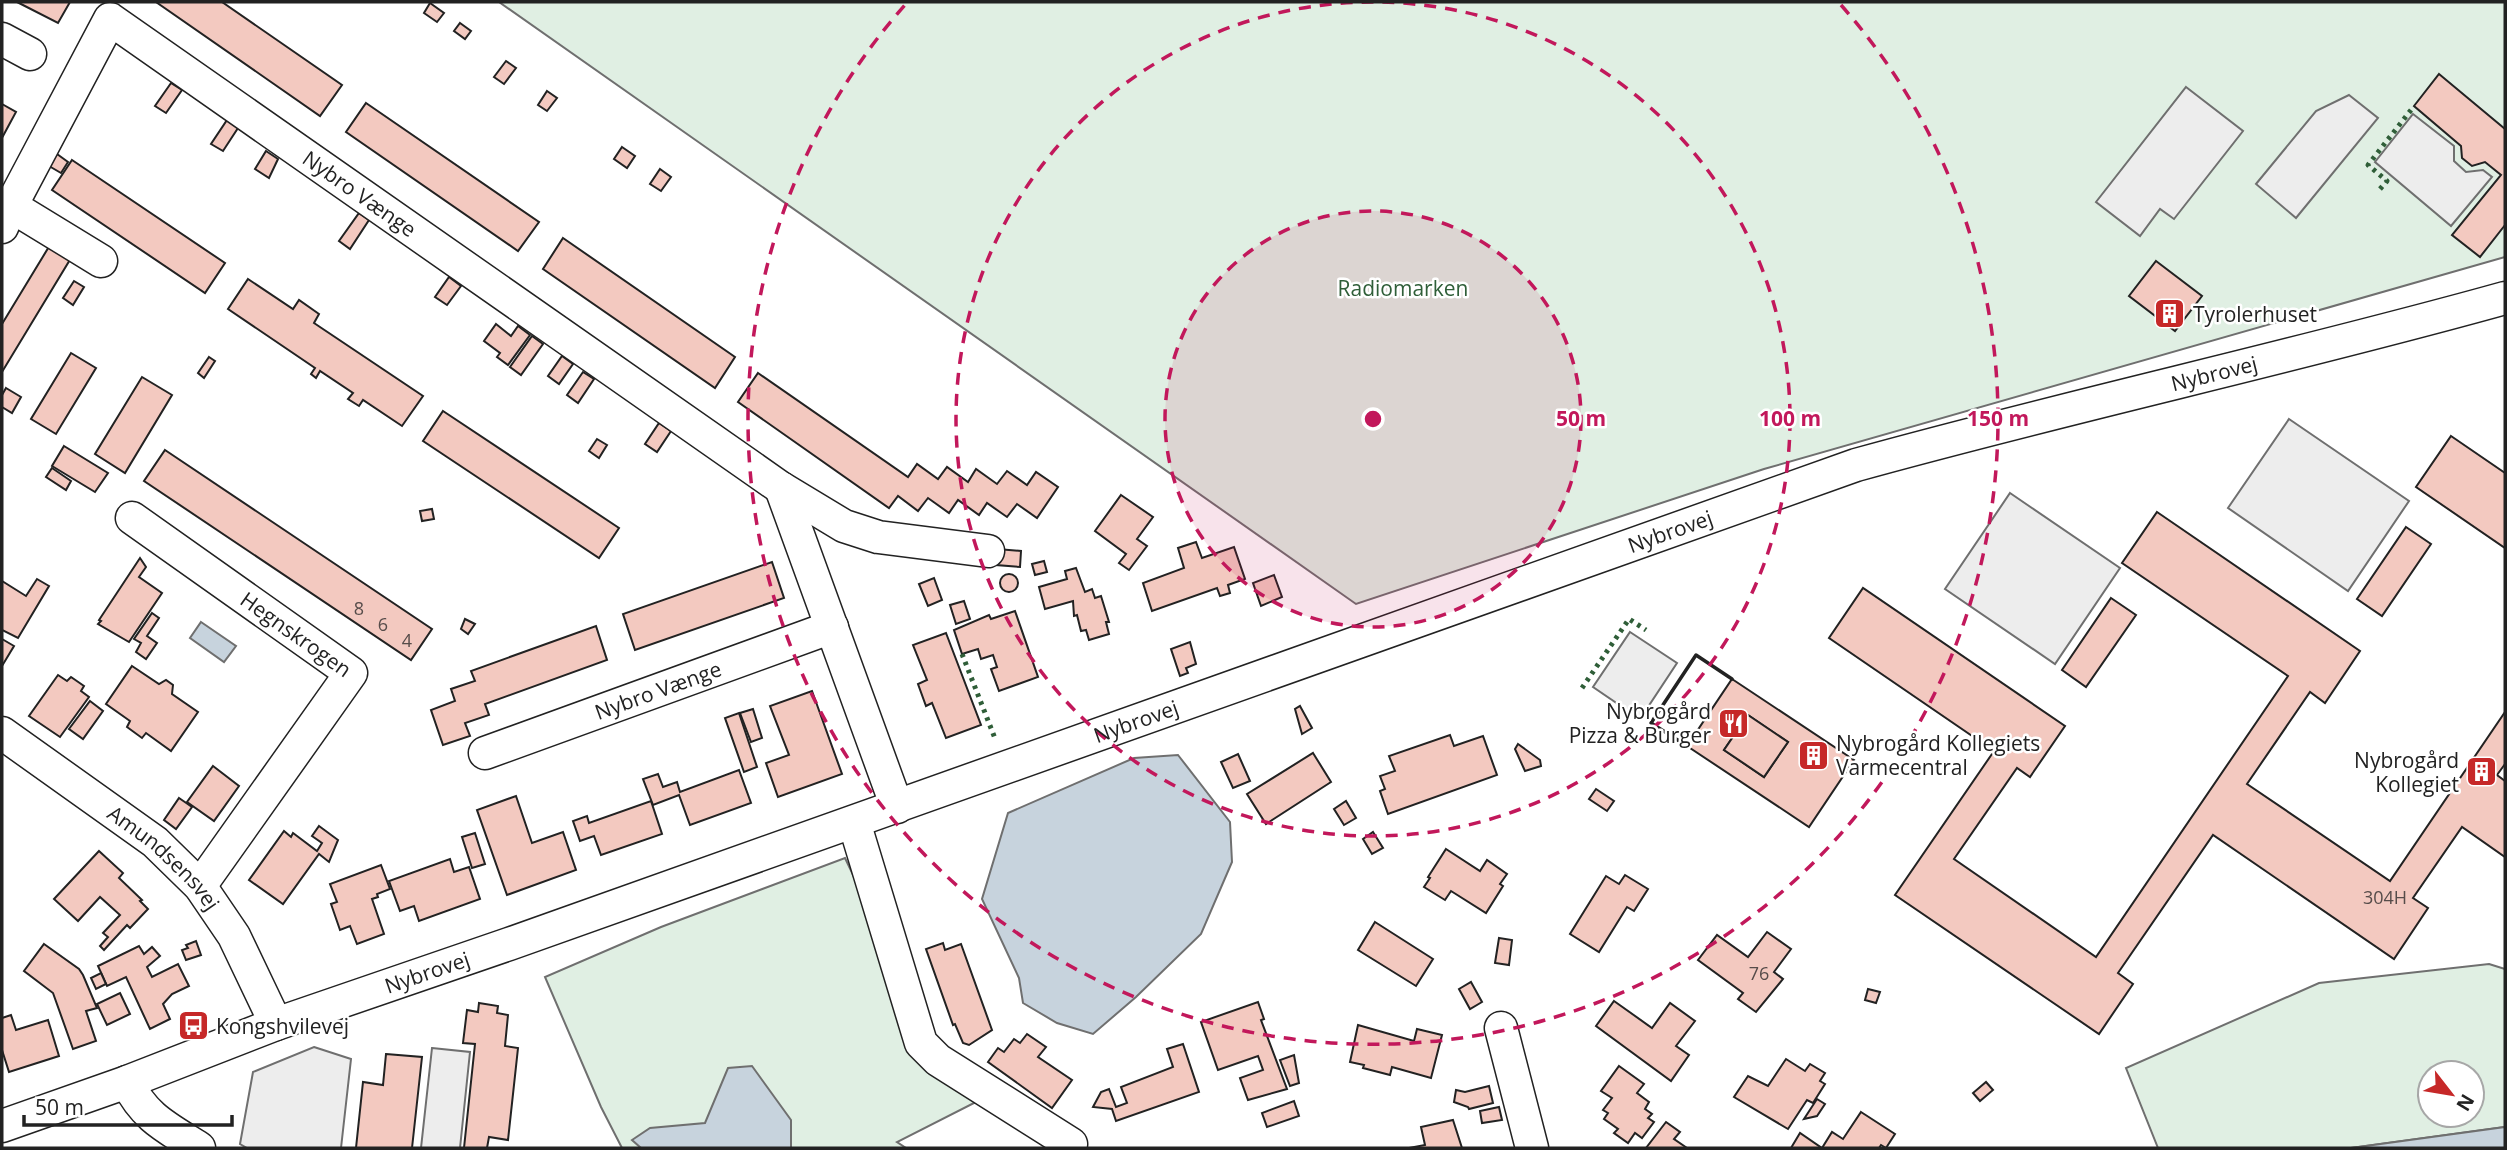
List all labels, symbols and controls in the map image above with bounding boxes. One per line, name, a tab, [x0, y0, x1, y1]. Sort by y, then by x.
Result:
street label: Nybro Vænge	[297, 144, 422, 243]
park label: Radiomarken	[1338, 274, 1468, 302]
building icon: Tyrolerhuset	[2153, 297, 2187, 331]
place label: Tyrolerhuset	[2193, 300, 2317, 328]
street label: Nybrovej	[2168, 349, 2260, 397]
text: 50 m	[1556, 404, 1606, 432]
text: 100 m	[1759, 404, 1821, 432]
text: 150 m	[1967, 404, 2029, 432]
centre of rings	[1361, 407, 1385, 431]
street label: Nybrovej	[1624, 503, 1716, 559]
street label: Hegnskrogen	[235, 585, 357, 683]
house number: 8	[354, 596, 364, 620]
house number: 6	[378, 612, 388, 636]
house number: 4	[402, 628, 412, 652]
street label: Nybro Vænge	[591, 654, 725, 726]
street label: Nybrovej	[1090, 693, 1182, 749]
place label: Nybrogård Pizza & Burger	[1569, 697, 1711, 749]
restaurant icon: Nybrogård Pizza & Burger	[1717, 706, 1751, 740]
place label: Nybrogård Kollegiets Varmecentral	[1836, 729, 2040, 781]
building icon: Nybrogård Kollegiets Varmecentral	[1796, 738, 1830, 772]
place label: Nybrogård Kollegiet	[2354, 746, 2459, 798]
building icon: Nybrogård Kollegiet	[2465, 755, 2499, 789]
street label: Amundsensvej	[102, 799, 226, 915]
house number: 304H	[2363, 885, 2407, 909]
street label: Nybrovej	[381, 945, 473, 1000]
house number: 76	[1749, 961, 1769, 985]
bus stop icon: Kongshvilevej	[176, 1009, 210, 1043]
place label: Kongshvilevej	[216, 1012, 349, 1040]
north arrow	[2416, 1059, 2486, 1129]
scale bar	[24, 1084, 233, 1128]
text: N	[2450, 1089, 2481, 1116]
text: 50 m	[35, 1093, 84, 1121]

